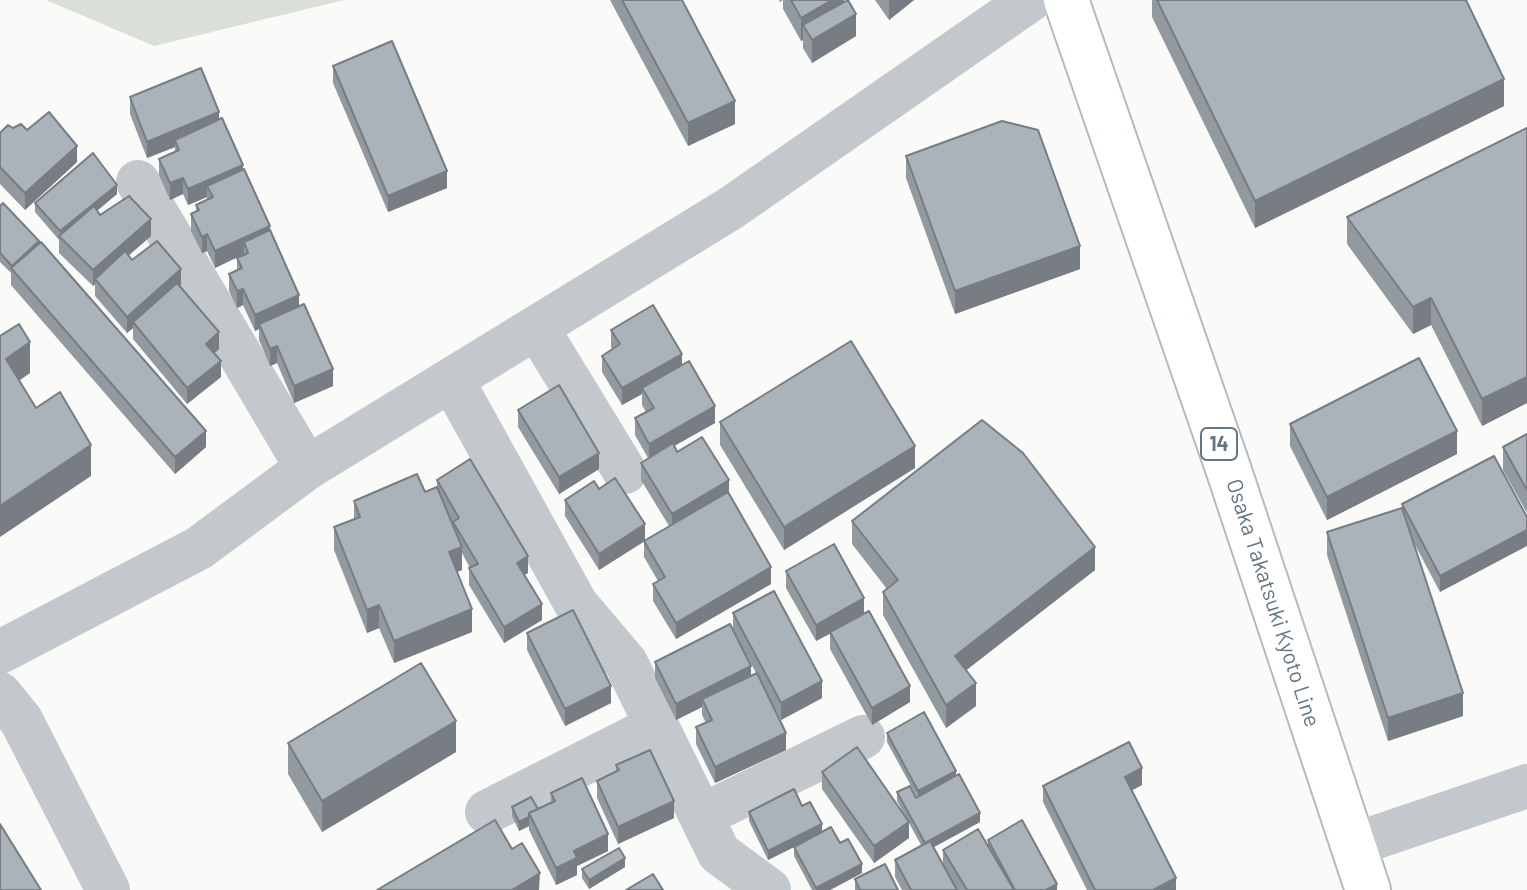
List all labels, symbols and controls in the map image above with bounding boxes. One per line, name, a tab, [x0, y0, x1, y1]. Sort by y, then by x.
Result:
road number: 14	[1201, 428, 1237, 460]
street label: Osaka Takatsuki Kyoto Line	[1220, 476, 1326, 730]

